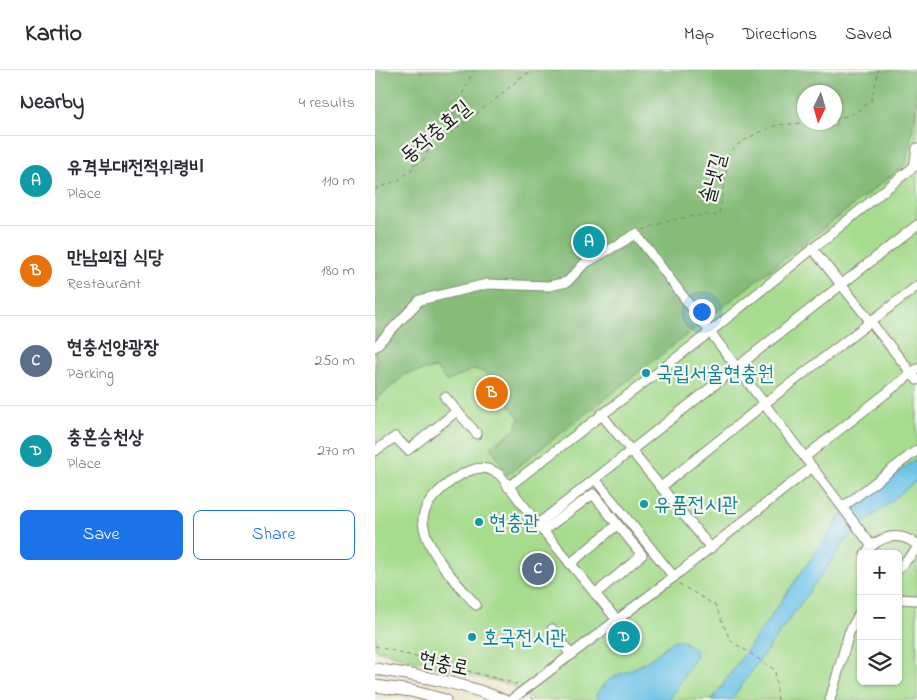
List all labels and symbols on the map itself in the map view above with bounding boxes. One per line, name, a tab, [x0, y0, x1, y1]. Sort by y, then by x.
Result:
north arrow	[797, 85, 842, 130]
street label: 동작충효길	[394, 94, 478, 171]
street label: 솔냇길	[693, 150, 735, 207]
pin: A	[573, 223, 605, 261]
your location	[689, 299, 715, 325]
place label: 국립서울현충원	[656, 360, 774, 390]
marker: 국립서울현충원	[640, 367, 652, 379]
pin: B	[476, 374, 508, 412]
place label: 유품전시관	[654, 491, 739, 521]
marker: 유품전시관	[638, 498, 650, 510]
place label: 현충관	[489, 509, 540, 539]
marker: 현충관	[473, 516, 485, 528]
pin: C	[522, 550, 554, 588]
pin: D	[608, 618, 640, 656]
place label: 호국전시관	[482, 624, 567, 654]
marker: 호국전시관	[466, 631, 478, 643]
street label: 현충로	[416, 645, 472, 685]

